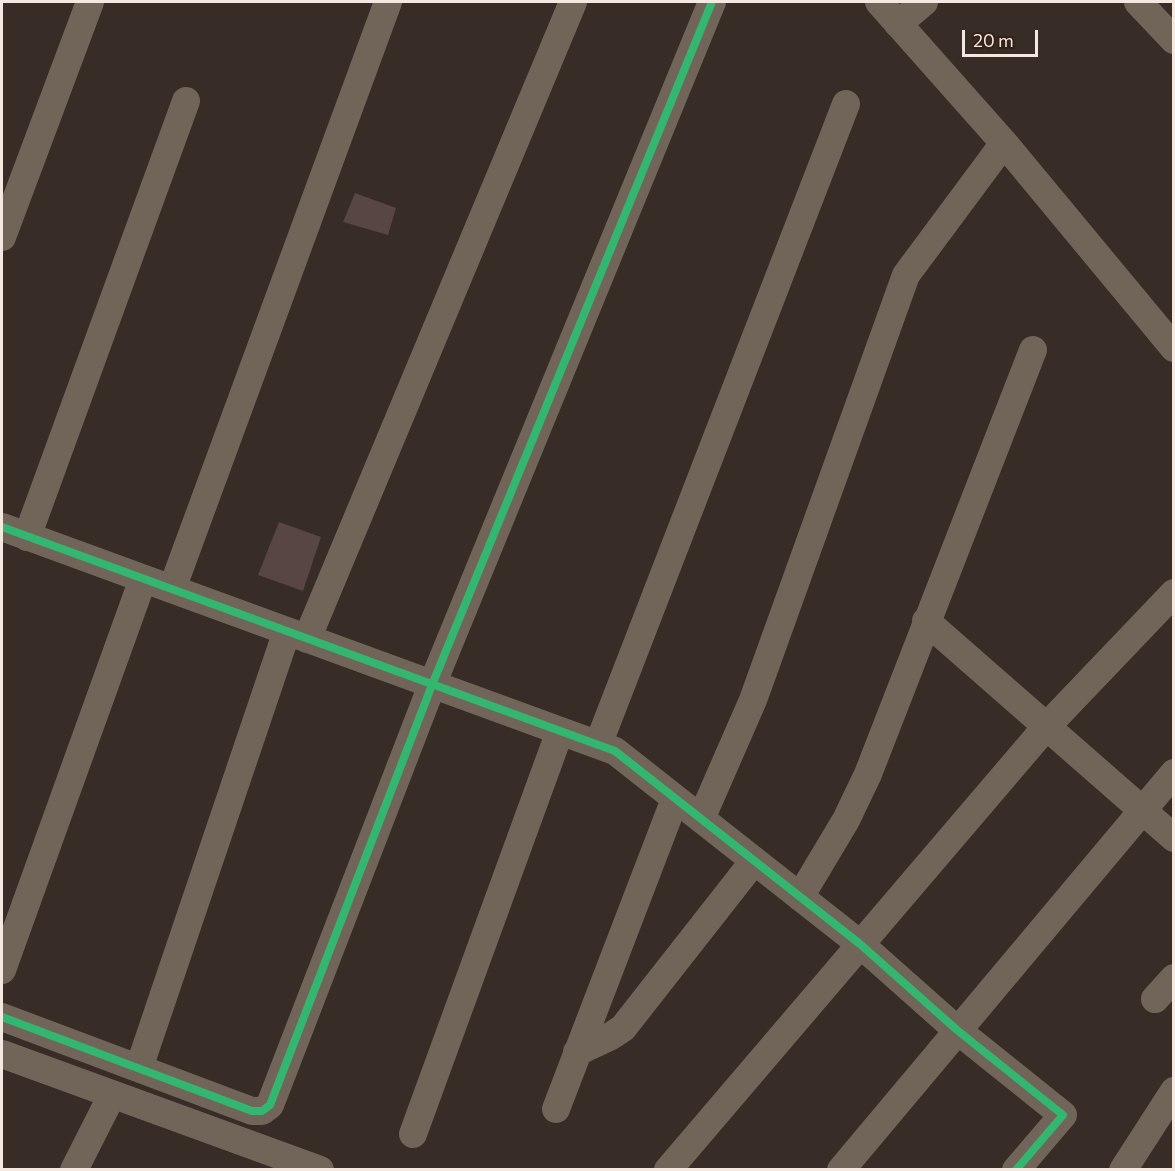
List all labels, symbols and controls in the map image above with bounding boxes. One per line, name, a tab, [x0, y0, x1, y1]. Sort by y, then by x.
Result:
scale bar	[965, 18, 1042, 56]
text: 20 m	[973, 29, 1014, 51]

